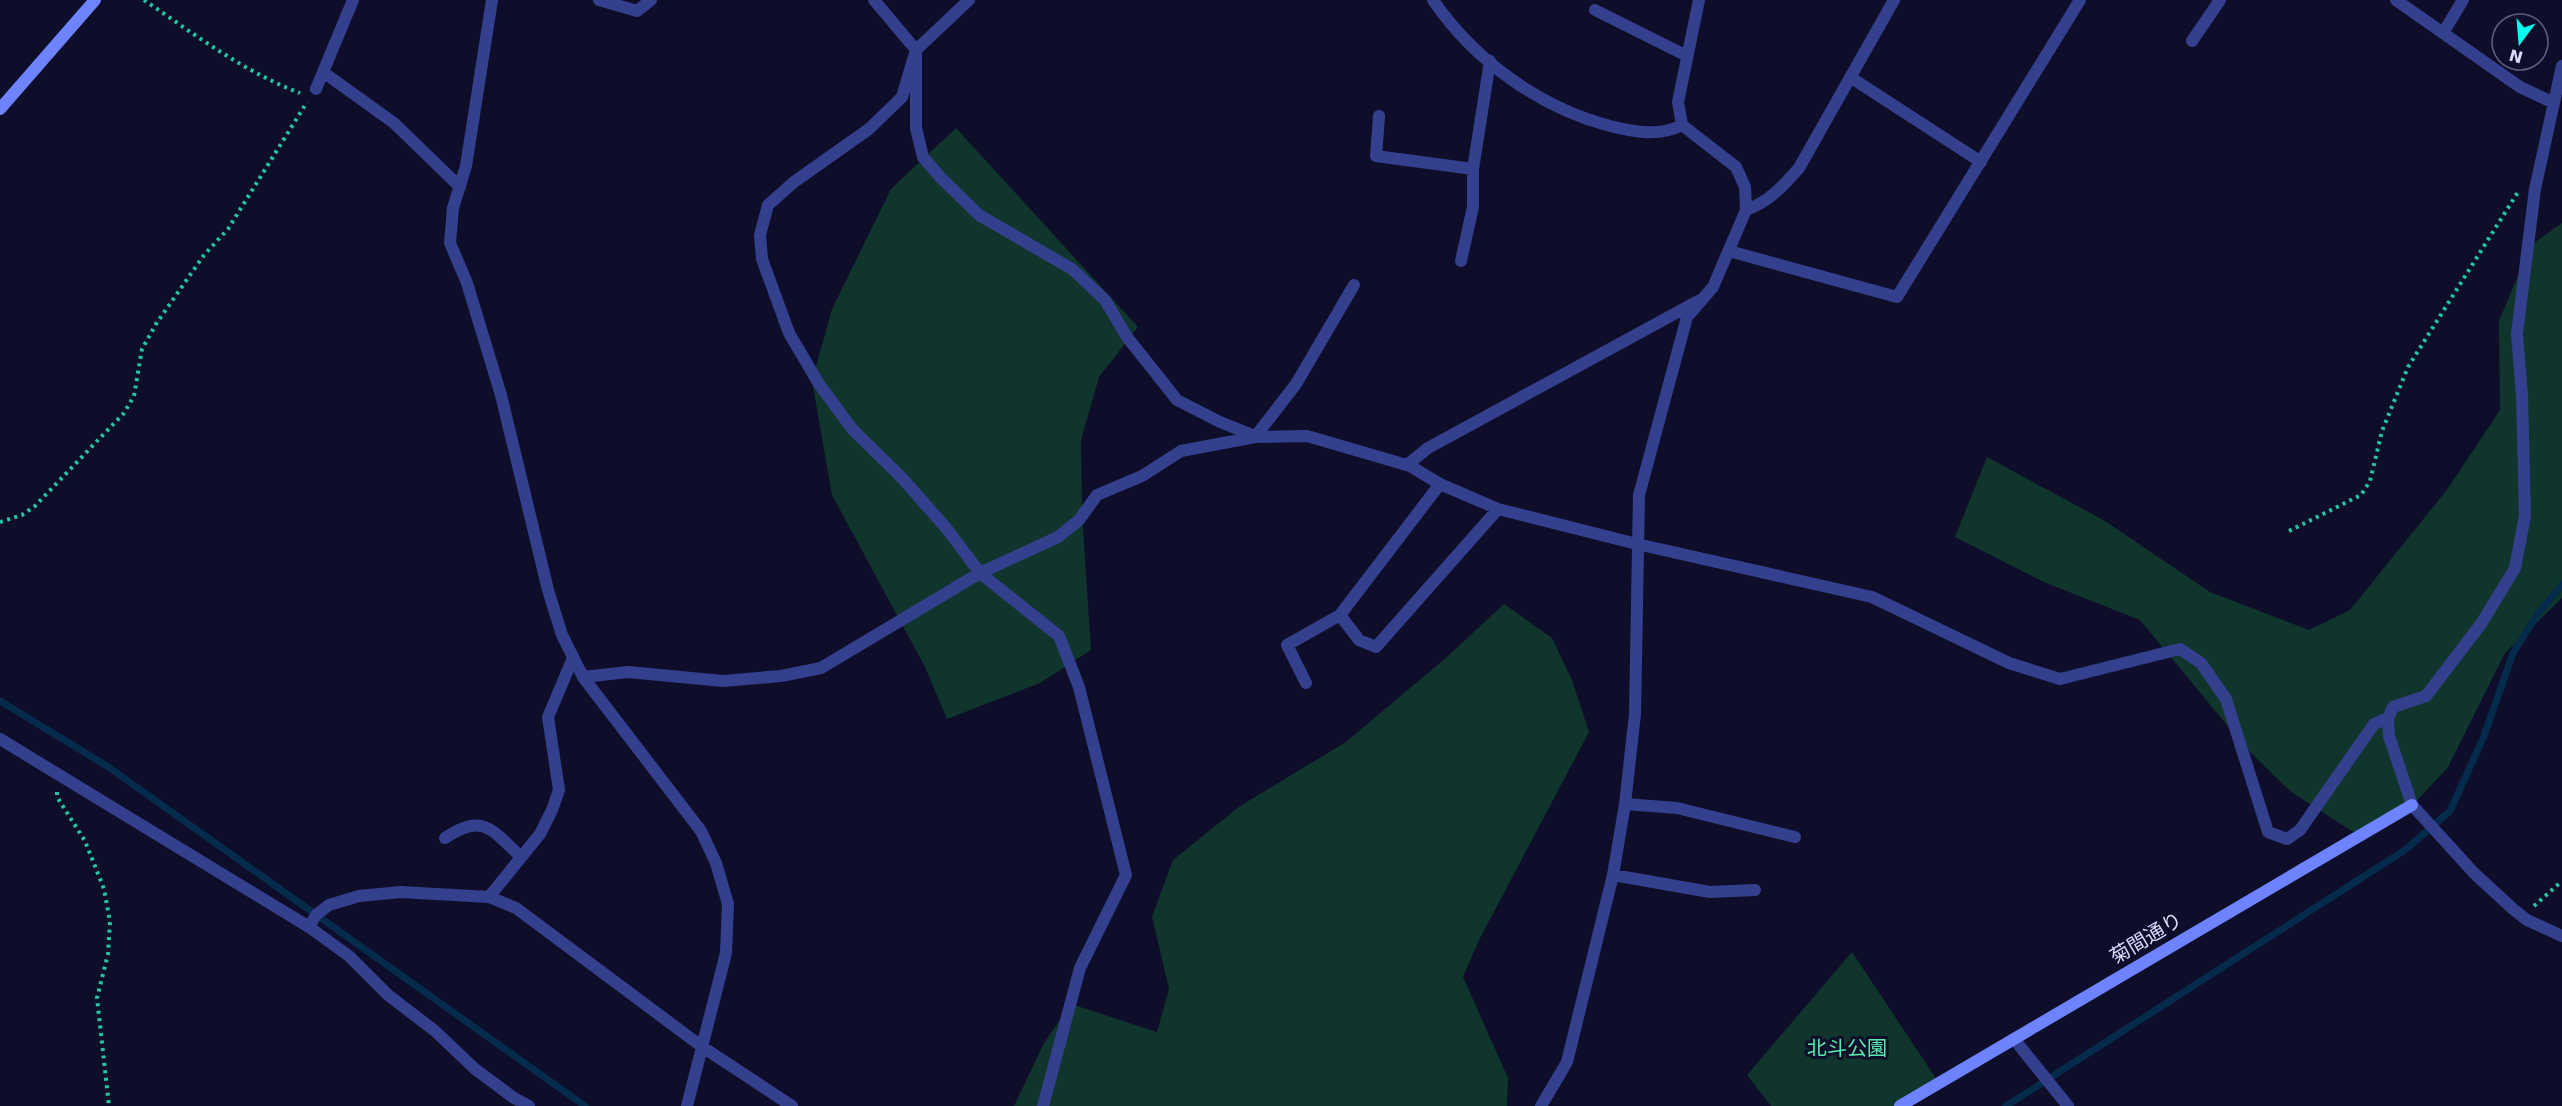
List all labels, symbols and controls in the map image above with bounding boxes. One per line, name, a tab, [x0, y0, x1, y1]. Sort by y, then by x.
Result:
north arrow	[2490, 12, 2550, 72]
text: N	[2507, 45, 2525, 67]
street label: 菊間通り	[2106, 907, 2186, 969]
park label: 北斗公園	[1807, 1036, 1887, 1060]

